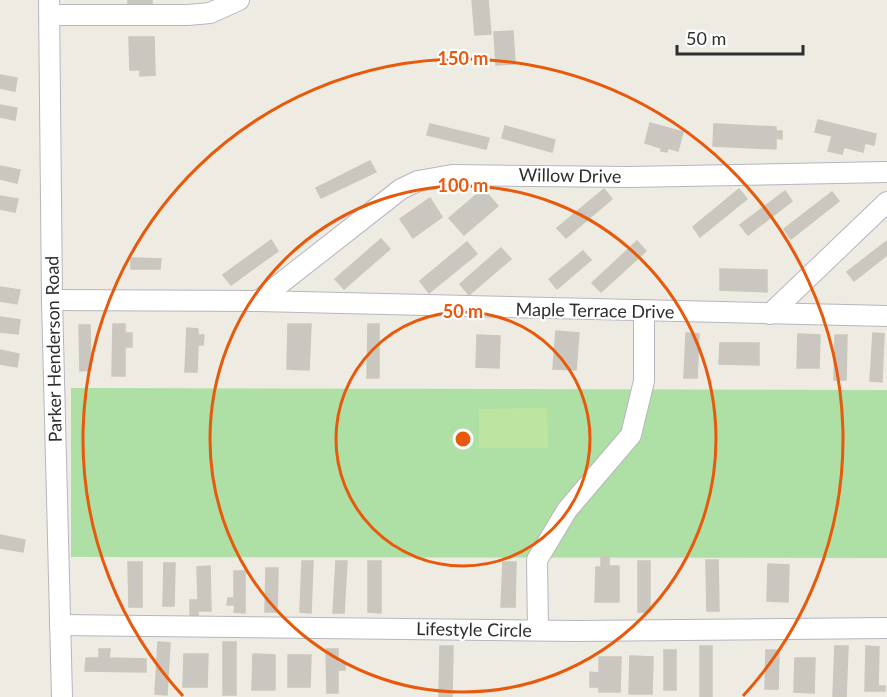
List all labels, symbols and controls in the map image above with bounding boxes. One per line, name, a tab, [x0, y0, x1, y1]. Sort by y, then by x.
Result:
scale bar	[677, 18, 803, 56]
text: 50 m	[686, 27, 726, 49]
text: 150 m	[438, 47, 488, 69]
street label: Willow Drive	[518, 163, 622, 187]
text: 100 m	[438, 174, 488, 196]
street label: Parker Henderson Road	[40, 256, 66, 442]
street label: Maple Terrace Drive	[516, 298, 675, 322]
text: 50 m	[443, 300, 483, 322]
centre of rings	[453, 429, 473, 449]
street label: Lifestyle Circle	[416, 617, 532, 641]

